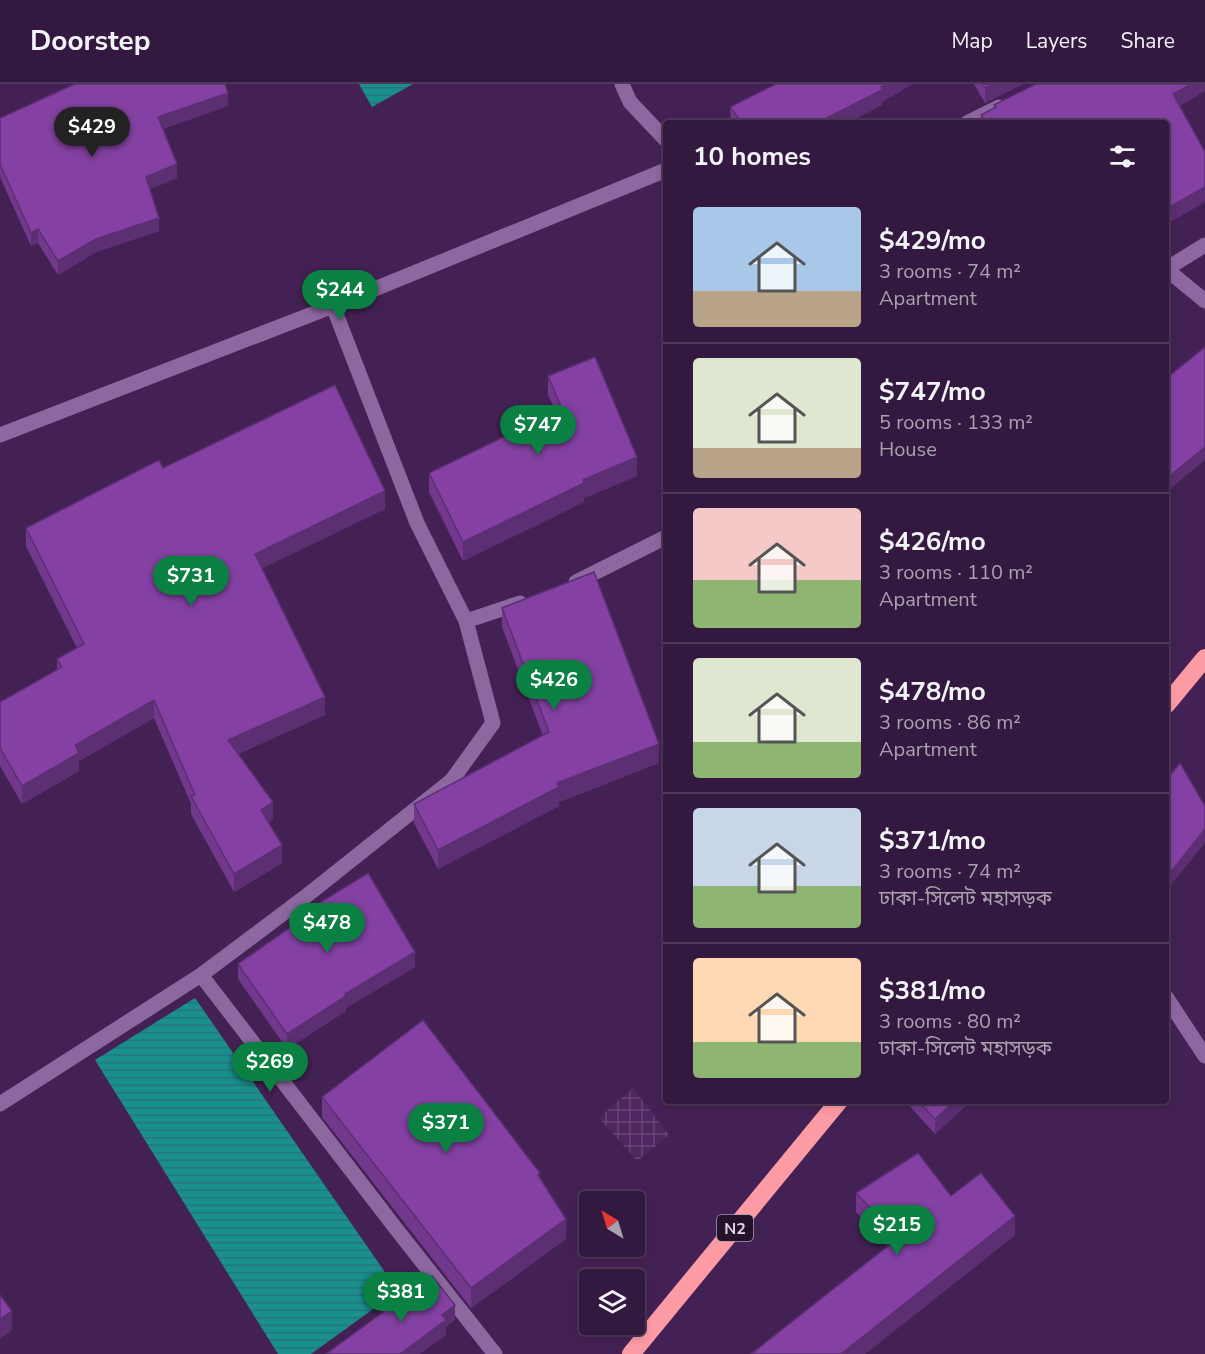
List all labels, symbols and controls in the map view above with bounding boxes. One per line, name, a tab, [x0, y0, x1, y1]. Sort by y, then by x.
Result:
text: Doorstep	[30, 22, 151, 60]
text: Map	[951, 27, 993, 55]
text: Layers	[1026, 27, 1087, 55]
text: Share	[1120, 27, 1175, 55]
pin: $429	[56, 107, 128, 158]
text: $429	[68, 113, 116, 140]
text: 10 homes	[693, 139, 811, 174]
icon: filters	[1106, 140, 1139, 173]
text: $429/mo	[879, 223, 986, 258]
icon: home	[741, 231, 813, 303]
text: 3 rooms · 74 m²	[879, 258, 1021, 285]
pin: $244	[304, 270, 376, 321]
text: $244	[316, 276, 364, 303]
text: Apartment	[879, 285, 977, 312]
text: $747/mo	[879, 374, 986, 409]
icon: home	[741, 382, 813, 454]
pin: $747	[502, 405, 574, 456]
text: 5 rooms · 133 m²	[879, 409, 1033, 436]
text: $747	[514, 411, 562, 438]
text: House	[879, 436, 937, 463]
text: $426/mo	[879, 524, 986, 559]
icon: home	[741, 532, 813, 604]
pin: $731	[155, 556, 227, 607]
text: 3 rooms · 110 m²	[879, 559, 1033, 586]
text: $731	[167, 562, 215, 589]
text: Apartment	[879, 586, 977, 613]
pin: $426	[518, 660, 590, 711]
text: $426	[530, 666, 578, 693]
text: $478/mo	[879, 674, 986, 709]
icon: home	[741, 682, 813, 754]
text: 3 rooms · 86 m²	[879, 709, 1021, 736]
text: Apartment	[879, 736, 977, 763]
text: $371/mo	[879, 823, 986, 858]
icon: home	[741, 832, 813, 904]
text: 3 rooms · 74 m²	[879, 858, 1021, 885]
text: ঢাকা-সিলেট মহাসড়ক	[879, 885, 1052, 912]
pin: $478	[291, 903, 363, 954]
text: $478	[303, 909, 351, 936]
text: $381/mo	[879, 973, 986, 1008]
icon: home	[741, 982, 813, 1054]
text: 3 rooms · 80 m²	[879, 1008, 1021, 1035]
text: ঢাকা-সিলেট মহাসড়ক	[879, 1035, 1052, 1062]
pin: $269	[234, 1042, 306, 1093]
text: $269	[246, 1048, 294, 1075]
pin: $371	[410, 1103, 482, 1154]
text: $371	[422, 1109, 470, 1136]
north arrow	[579, 1191, 645, 1257]
map controls	[579, 1191, 645, 1335]
pin: $215	[861, 1205, 933, 1256]
text: $215	[873, 1211, 921, 1238]
road number: N2	[717, 1215, 753, 1241]
button: layers	[579, 1269, 645, 1335]
pin: $381	[365, 1272, 437, 1323]
text: $381	[377, 1278, 425, 1305]

